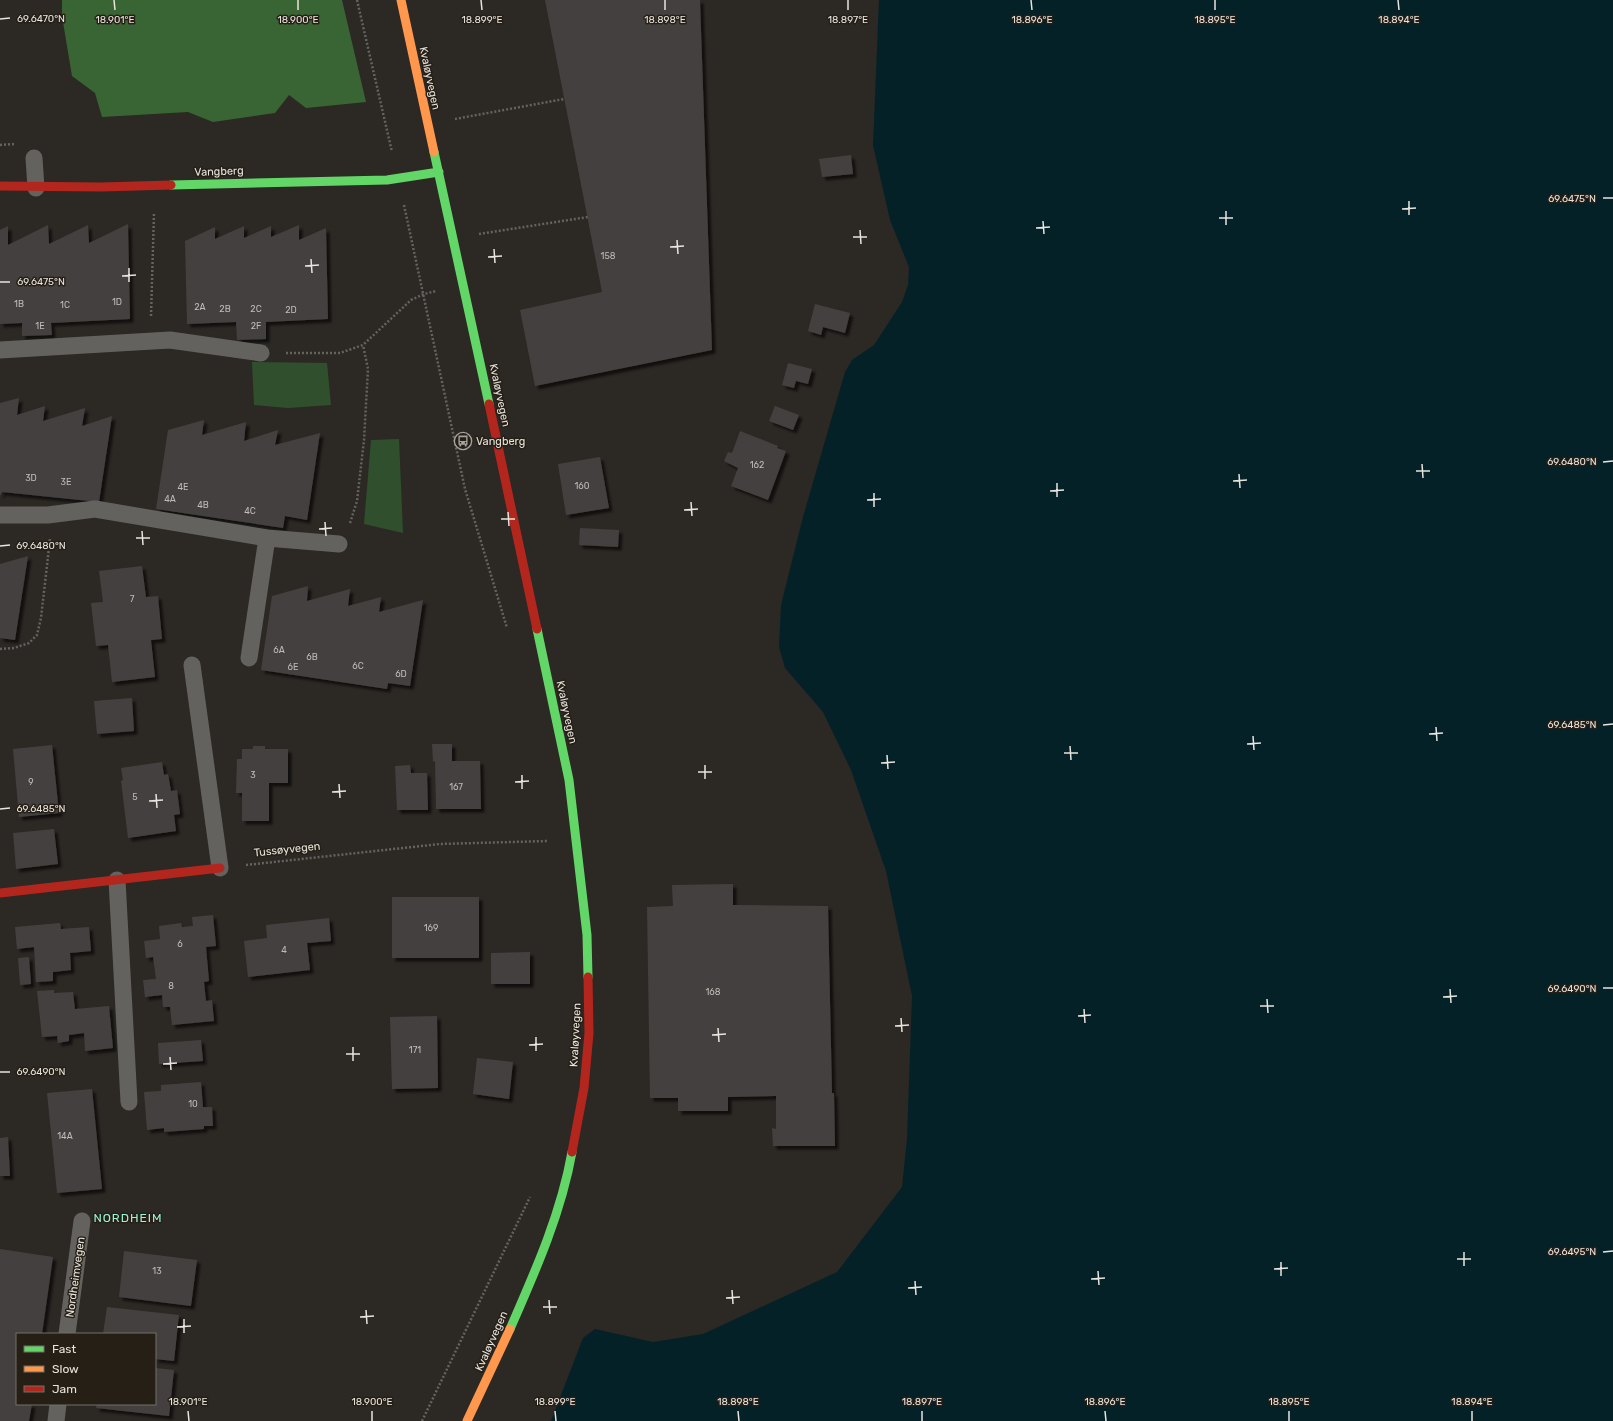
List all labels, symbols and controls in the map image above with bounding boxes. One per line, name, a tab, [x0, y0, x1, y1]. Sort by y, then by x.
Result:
text: 69.6470°N	[17, 13, 65, 25]
text: 18.901°E	[95, 14, 135, 26]
text: 18.900°E	[277, 14, 319, 26]
text: 18.899°E	[461, 14, 503, 26]
text: 18.898°E	[644, 14, 686, 26]
text: 18.897°E	[828, 14, 868, 26]
text: 18.896°E	[1011, 14, 1053, 26]
text: 18.895°E	[1194, 14, 1236, 26]
text: 18.894°E	[1378, 14, 1420, 26]
street label: Kvaløyvegen	[416, 45, 443, 111]
street label: Vangberg	[194, 164, 244, 179]
text: 69.6475°N	[1548, 193, 1596, 205]
house number: 158	[601, 251, 616, 261]
text: 69.6475°N	[17, 276, 65, 288]
house number: 1D	[112, 297, 122, 307]
house number: 1B	[14, 299, 24, 309]
house number: 1C	[60, 300, 70, 310]
house number: 2A	[194, 302, 206, 312]
house number: 2B	[219, 304, 231, 314]
house number: 2C	[250, 304, 262, 314]
house number: 2D	[285, 305, 297, 315]
house number: 1E	[35, 321, 45, 331]
house number: 2F	[251, 321, 261, 331]
street label: Kvaløyvegen	[486, 362, 513, 428]
bus stop icon: Vangberg	[453, 431, 473, 451]
place label: Vangberg	[476, 435, 525, 448]
text: 69.6480°N	[1547, 456, 1597, 468]
house number: 162	[750, 460, 764, 470]
house number: 3D	[25, 473, 37, 483]
house number: 3E	[61, 477, 71, 487]
house number: 160	[575, 481, 590, 491]
house number: 4E	[177, 482, 189, 492]
house number: 4A	[164, 494, 176, 504]
house number: 4B	[197, 500, 209, 510]
house number: 4C	[244, 506, 256, 516]
text: 69.6480°N	[16, 540, 66, 552]
house number: 7	[130, 594, 135, 604]
house number: 6A	[273, 645, 285, 655]
house number: 6B	[306, 652, 318, 662]
house number: 6C	[352, 661, 364, 671]
house number: 6E	[288, 662, 298, 672]
house number: 6D	[395, 669, 407, 679]
street label: Kvaløyvegen	[553, 679, 580, 745]
text: 69.6485°N	[1547, 719, 1597, 731]
house number: 3	[250, 770, 256, 780]
house number: 9	[28, 777, 34, 787]
house number: 167	[449, 782, 463, 792]
house number: 5	[132, 792, 138, 802]
text: 69.6485°N	[16, 803, 66, 815]
street label: Tussøyvegen	[253, 840, 321, 859]
house number: 169	[424, 923, 438, 933]
house number: 6	[177, 939, 183, 949]
house number: 4	[281, 945, 287, 955]
house number: 8	[168, 981, 174, 991]
text: 69.6490°N	[1548, 983, 1597, 995]
house number: 168	[705, 987, 721, 997]
street label: Kvaløyvegen	[567, 1003, 584, 1067]
house number: 171	[409, 1045, 421, 1055]
text: 69.6490°N	[17, 1066, 66, 1078]
house number: 10	[188, 1099, 198, 1109]
house number: 14A	[57, 1131, 73, 1141]
district label: NORDHEIM	[93, 1211, 163, 1225]
street label: Nordheimvegen	[63, 1236, 88, 1318]
text: 69.6495°N	[1548, 1246, 1596, 1258]
house number: 13	[152, 1266, 162, 1276]
street label: Kvaløyvegen	[472, 1309, 510, 1373]
legend	[16, 1333, 156, 1405]
text: Fast	[52, 1342, 76, 1356]
text: Slow	[52, 1362, 79, 1376]
text: Jam	[52, 1382, 77, 1396]
text: 18.901°E	[168, 1396, 208, 1408]
text: 18.900°E	[351, 1396, 393, 1408]
text: 18.899°E	[534, 1396, 576, 1408]
text: 18.898°E	[717, 1396, 759, 1408]
text: 18.897°E	[902, 1396, 942, 1408]
text: 18.896°E	[1084, 1396, 1126, 1408]
text: 18.895°E	[1268, 1396, 1310, 1408]
text: 18.894°E	[1451, 1396, 1493, 1408]

